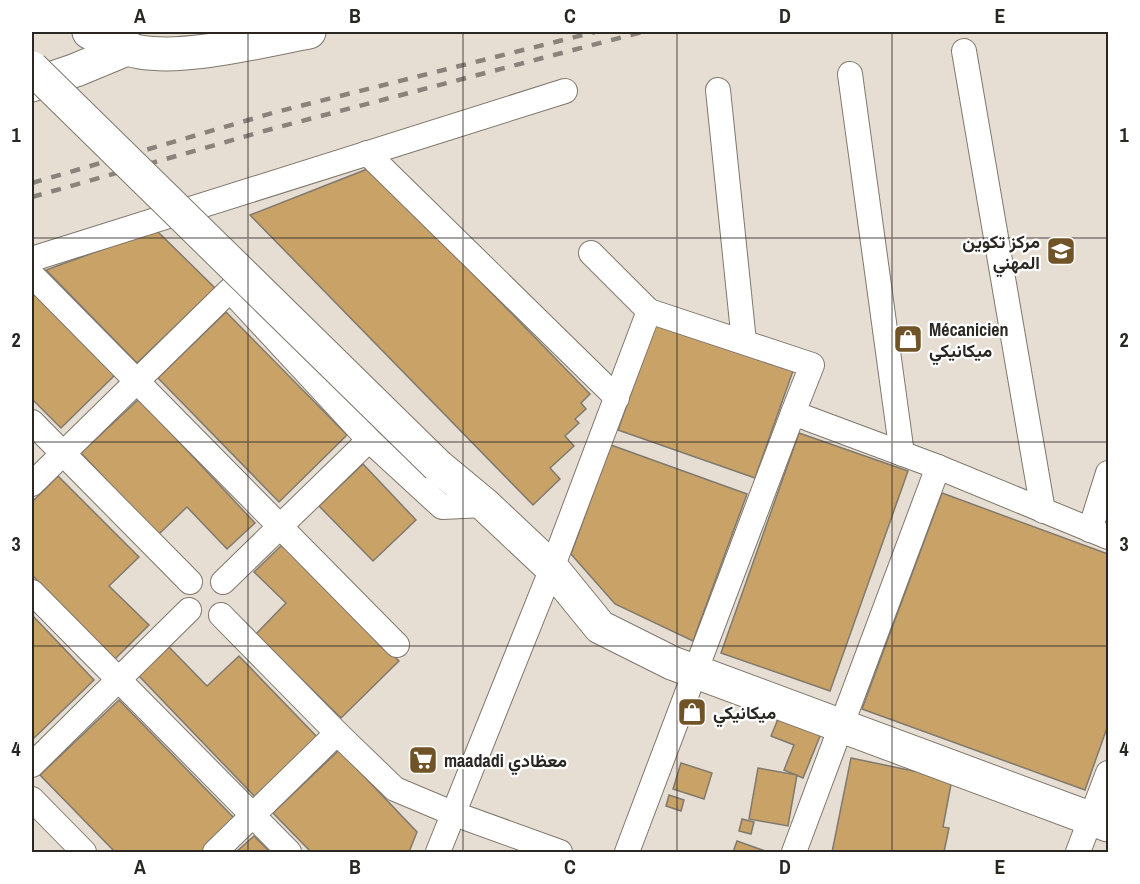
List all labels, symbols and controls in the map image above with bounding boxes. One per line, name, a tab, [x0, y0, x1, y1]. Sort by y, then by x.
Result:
text: A	[134, 2, 146, 29]
text: B	[349, 2, 361, 29]
text: C	[564, 2, 576, 29]
text: D	[779, 2, 791, 29]
text: E	[995, 2, 1006, 29]
text: 1	[11, 121, 21, 148]
text: 1	[1119, 121, 1129, 148]
place label: مركز تكوين المهني	[962, 229, 1040, 278]
school or university icon: مركز تكوين المهني	[1045, 235, 1077, 267]
place label: Mécanicien ميكانيكي	[929, 317, 1009, 366]
shop icon: Mécanicien ميكانيكي	[892, 323, 924, 355]
text: 2	[11, 326, 21, 353]
text: 2	[1119, 326, 1129, 353]
text: 3	[11, 530, 21, 557]
text: 3	[1119, 530, 1129, 557]
shop icon: ميكانيكي	[676, 696, 708, 728]
place label: ميكانيكي	[713, 700, 777, 728]
text: 4	[11, 735, 21, 762]
text: 4	[1119, 735, 1129, 762]
supermarket icon: maadadi معظادي	[407, 744, 439, 776]
place label: maadadi معظادي	[444, 748, 567, 776]
text: A	[134, 853, 146, 880]
text: B	[349, 853, 361, 880]
text: C	[564, 853, 576, 880]
text: D	[779, 853, 791, 880]
text: E	[995, 853, 1006, 880]

